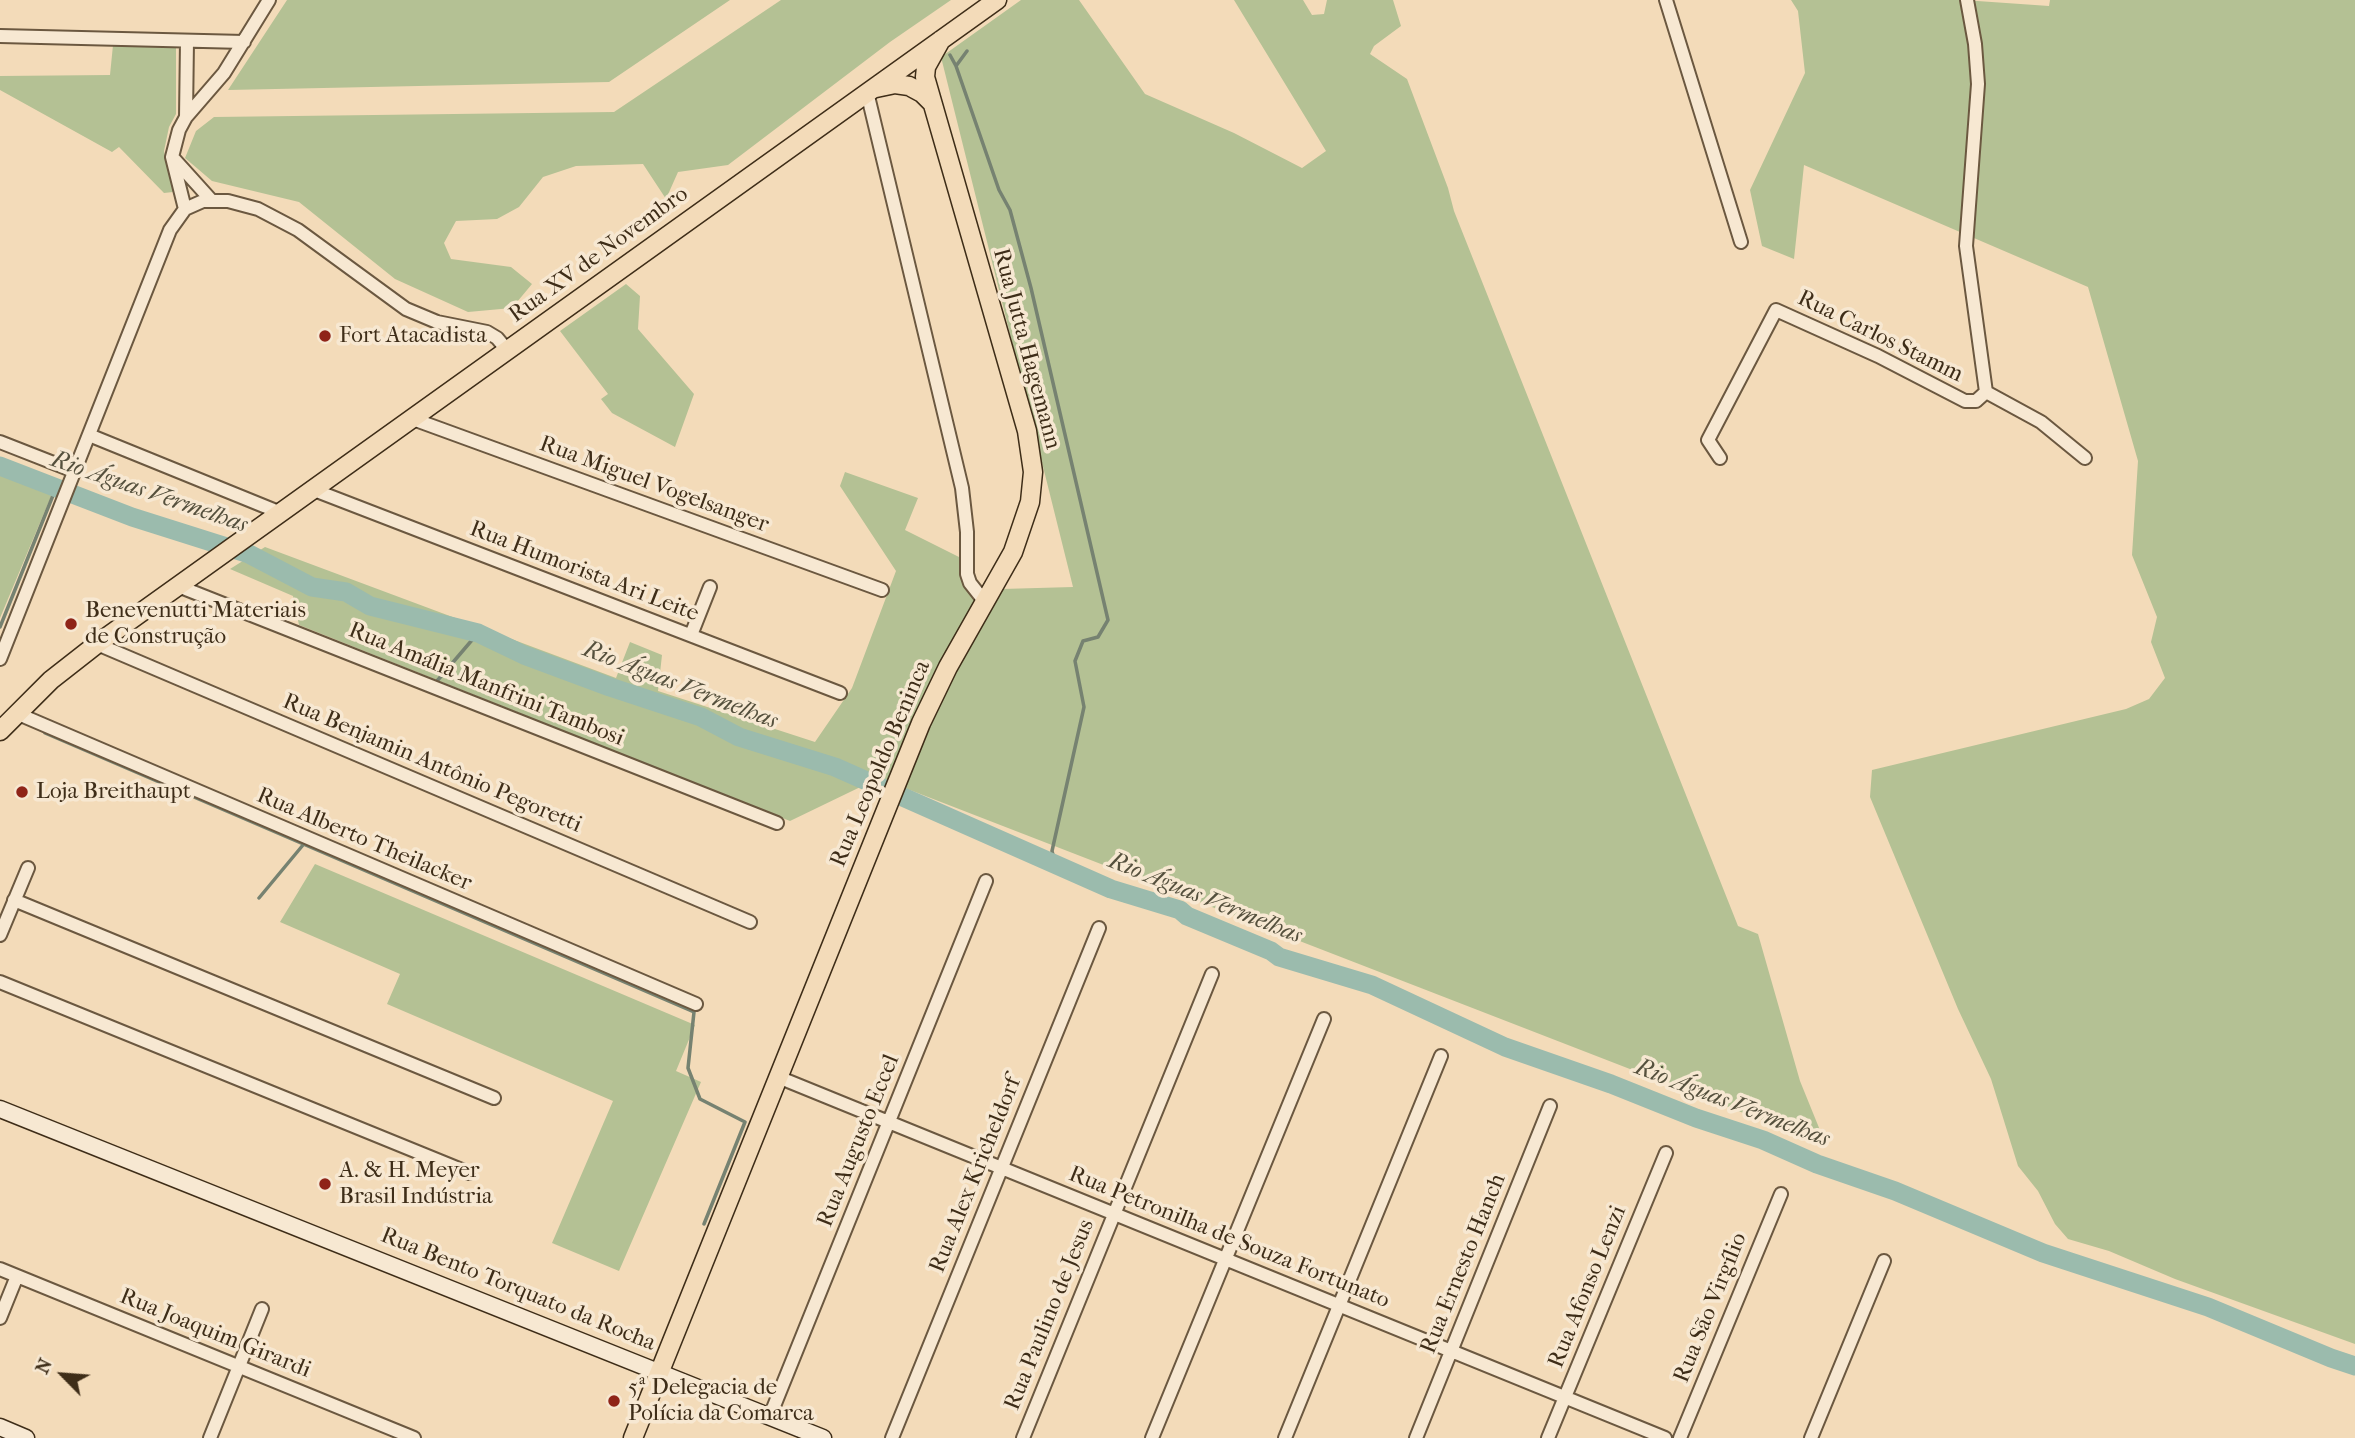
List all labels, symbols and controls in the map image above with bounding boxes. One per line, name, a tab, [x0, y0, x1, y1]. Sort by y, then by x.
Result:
street label: Rua XV de Novembro	[504, 181, 694, 329]
street label: Rua Jutta Hagemann	[986, 245, 1066, 453]
street label: Rua Carlos Stamm	[1793, 285, 1967, 389]
place label: Fort Atacadista	[339, 322, 487, 350]
marker: Fort Atacadista	[317, 328, 333, 344]
street label: Rua Miguel Vogelsanger	[536, 431, 772, 539]
water label: Rio Águas Vermelhas	[47, 446, 251, 540]
street label: Rua Humorista Ari Leite	[466, 516, 702, 628]
place label: Benevenutti Materiais de Construção	[85, 597, 306, 651]
marker: Benevenutti Materiais de Construção	[63, 616, 79, 632]
street label: Rua Amália Manfrini Tambosi	[344, 617, 628, 753]
water label: Rio Águas Vermelhas	[579, 636, 781, 736]
street label: Rua Leopoldo Beninca	[825, 657, 937, 871]
street label: Rua Benjamin Antônio Pegoretti	[278, 688, 586, 840]
place label: Loja Breithaupt	[36, 778, 191, 806]
street label: Rua Alberto Theilacker	[252, 782, 476, 898]
marker: Loja Breithaupt	[14, 784, 30, 800]
water label: Rio Águas Vermelhas	[1104, 847, 1306, 951]
street label: Rua Augusto Eccel	[812, 1051, 906, 1231]
water label: Rio Águas Vermelhas	[1631, 1054, 1833, 1154]
street label: Rua Alex Kricheldorf	[924, 1073, 1028, 1277]
place label: A. & H. Meyer Brasil Indústria	[339, 1157, 493, 1211]
street label: Rua Petronilha de Souza Fortunato	[1065, 1161, 1393, 1315]
street label: Rua Ernesto Hanch	[1415, 1170, 1513, 1358]
marker: A. & H. Meyer Brasil Indústria	[317, 1176, 333, 1192]
street label: Rua Afonso Lenzi	[1543, 1202, 1633, 1372]
street label: Rua Paulino de Jesus	[999, 1215, 1101, 1415]
street label: Rua Bento Torquato da Rocha	[377, 1222, 659, 1358]
street label: Rua São Virgílio	[1668, 1229, 1754, 1387]
street label: Rua Joaquim Girardi	[115, 1283, 315, 1385]
north arrow	[28, 1340, 98, 1410]
text: N	[31, 1355, 57, 1377]
place label: 5ª Delegacia de Polícia da Comarca	[628, 1374, 814, 1428]
marker: 5ª Delegacia de Polícia da Comarca	[606, 1393, 622, 1409]

